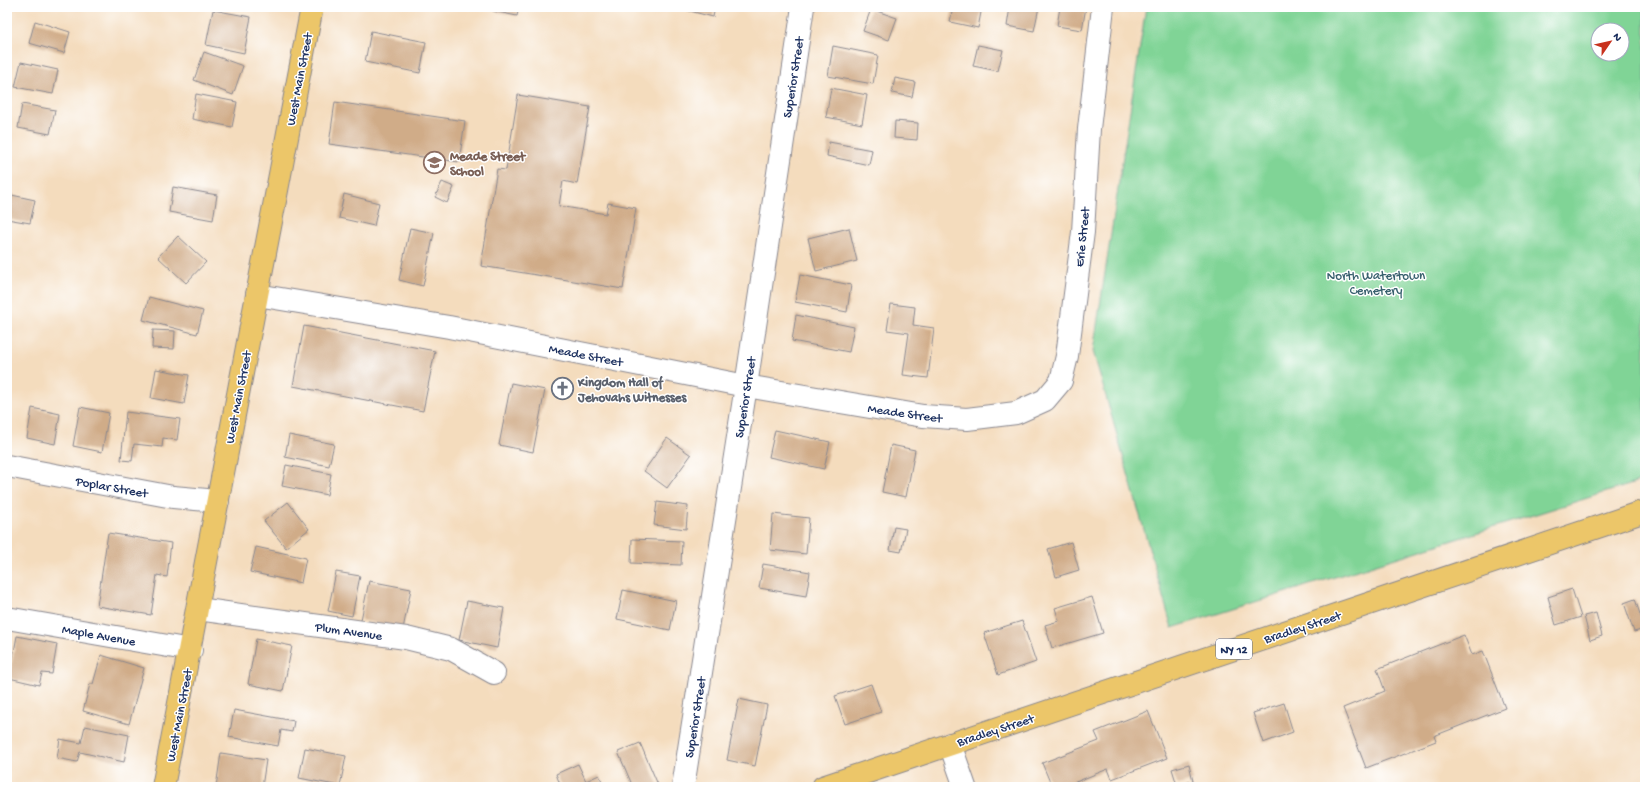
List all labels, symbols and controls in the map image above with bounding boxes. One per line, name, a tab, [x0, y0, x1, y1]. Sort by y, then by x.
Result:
north arrow	[1590, 22, 1630, 62]
street label: West Main Street	[284, 30, 317, 127]
text: N	[1610, 31, 1624, 44]
street label: Superior Street	[781, 34, 809, 119]
school or university icon: Meade Street School	[422, 149, 448, 175]
place label: Meade Street School	[450, 150, 527, 180]
street label: Erie Street	[1073, 205, 1094, 268]
park label: North Watertown Cemetery	[1327, 269, 1426, 299]
street label: Meade Street	[547, 342, 625, 371]
street label: West Main Street	[223, 348, 256, 445]
street label: Superior Street	[733, 354, 761, 439]
church icon: Kingdom Hall of Jehovahs Witnesses	[549, 375, 575, 401]
place label: Kingdom Hall of Jehovahs Witnesses	[577, 375, 687, 406]
street label: Meade Street	[866, 402, 945, 427]
street label: Poplar Street	[73, 475, 150, 502]
street label: Bradley Street	[1262, 608, 1345, 648]
street label: Plum Avenue	[313, 620, 383, 645]
street label: Maple Avenue	[61, 623, 137, 650]
road number: NY 12	[1216, 639, 1252, 659]
street label: West Main Street	[164, 666, 197, 763]
street label: Superior Street	[683, 674, 711, 759]
street label: Bradley Street	[955, 711, 1038, 751]

